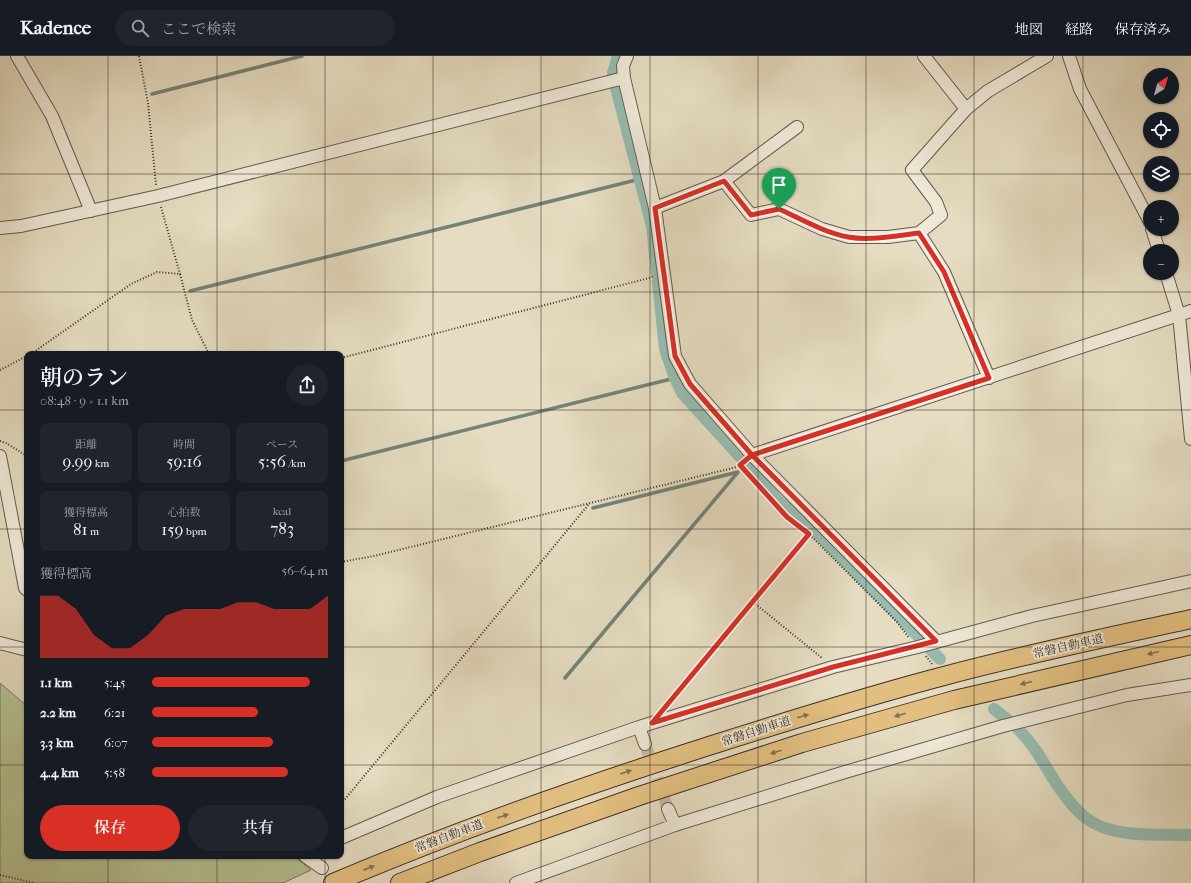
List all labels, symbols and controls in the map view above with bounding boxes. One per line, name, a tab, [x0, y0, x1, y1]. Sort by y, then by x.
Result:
search box	[115, 10, 395, 46]
text: Kadence	[20, 17, 91, 39]
icon: search	[129, 17, 151, 39]
text: ここで検索	[161, 20, 236, 38]
text: 地図	[1015, 21, 1043, 38]
text: 経路	[1065, 21, 1093, 38]
text: 保存済み	[1115, 21, 1171, 38]
north arrow	[1143, 68, 1179, 104]
map controls	[1143, 68, 1179, 280]
button: locate	[1143, 112, 1179, 148]
button: layers	[1143, 156, 1179, 192]
pin	[762, 168, 796, 209]
icon: arrive	[768, 174, 790, 196]
button: +	[1143, 200, 1179, 236]
button: −	[1143, 244, 1179, 280]
button: share	[286, 364, 328, 406]
text: 朝のラン	[40, 365, 128, 391]
text: 08:48 · 9 × 1.1 km	[40, 393, 129, 408]
text: 距離	[75, 438, 97, 451]
text: 時間	[173, 438, 195, 451]
text: ペース	[266, 438, 298, 451]
text: 9.99	[63, 451, 92, 471]
text: 59:16	[166, 451, 202, 471]
text: 5:56	[258, 451, 286, 471]
text: km	[92, 457, 109, 470]
text: /km	[286, 457, 306, 470]
text: kcal	[273, 505, 291, 518]
text: 獲得標高	[64, 506, 108, 519]
text: 心拍数	[168, 506, 201, 519]
text: 783	[270, 518, 294, 538]
text: 81	[73, 519, 88, 539]
text: 159	[161, 519, 184, 539]
text: m	[88, 525, 99, 538]
text: bpm	[184, 525, 207, 538]
text: 56–64 m	[281, 563, 328, 578]
text: 獲得標高	[40, 566, 92, 581]
street label: 常磐自動車道	[1031, 631, 1105, 661]
one-way arrow	[1147, 650, 1159, 656]
text: 1.1 km	[40, 675, 72, 690]
text: 5:45	[104, 675, 126, 690]
one-way arrow	[1020, 681, 1033, 687]
text: 2.2 km	[40, 705, 76, 720]
text: 6:21	[104, 705, 126, 720]
one-way arrow	[894, 712, 906, 718]
street label: 常磐自動車道	[720, 713, 792, 749]
one-way arrow	[797, 713, 809, 719]
text: 3.3 km	[40, 735, 73, 750]
text: 6:07	[104, 735, 128, 750]
one-way arrow	[769, 749, 781, 755]
text: 4.4 km	[40, 765, 79, 780]
text: 5:58	[104, 765, 125, 780]
one-way arrow	[620, 769, 632, 775]
button: 保存	[40, 805, 180, 851]
button: 共有	[188, 805, 328, 851]
one-way arrow	[497, 812, 509, 818]
street label: 常磐自動車道	[413, 817, 485, 855]
one-way arrow	[363, 864, 375, 870]

